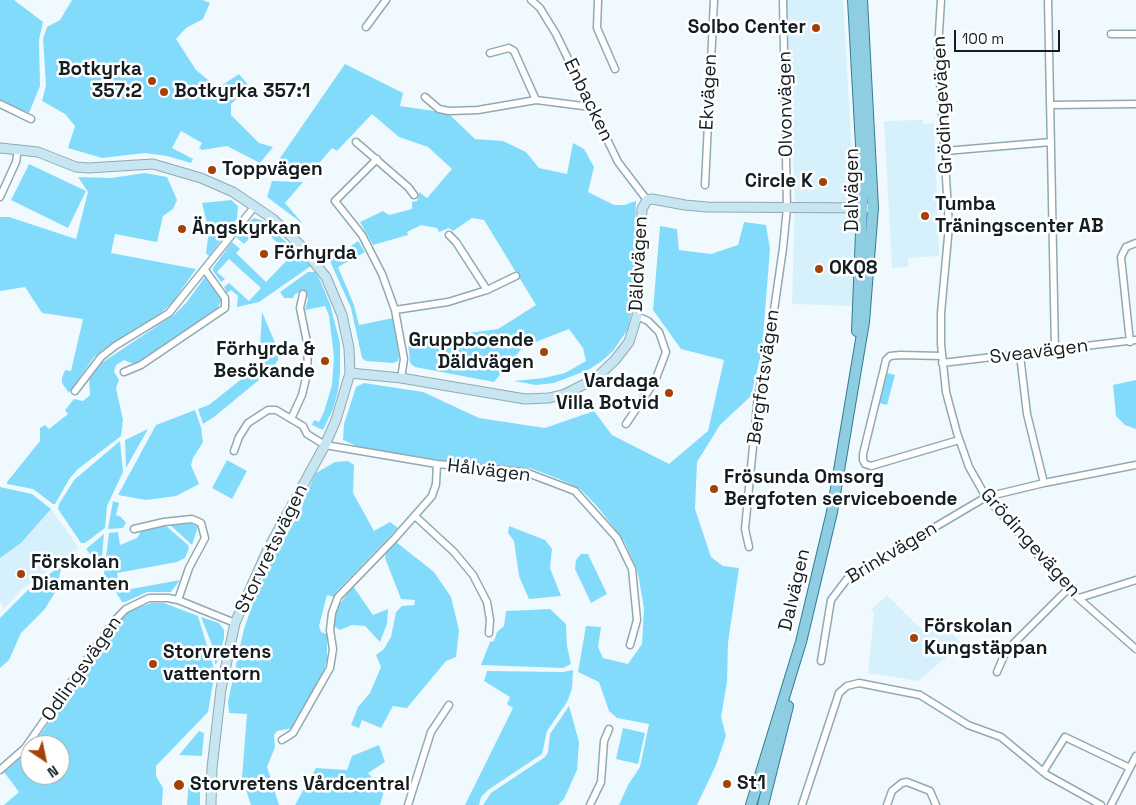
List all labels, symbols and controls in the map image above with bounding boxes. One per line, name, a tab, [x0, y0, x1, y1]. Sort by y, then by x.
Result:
place label: Solbo Center	[688, 17, 806, 39]
scale bar	[956, 20, 1062, 52]
marker: Solbo Center	[810, 22, 822, 34]
text: 100 m	[962, 29, 1004, 48]
street label: Grödingevägen	[928, 35, 958, 175]
street label: Olvonvägen	[774, 51, 798, 157]
street label: Ekvägen	[696, 53, 722, 131]
street label: Enbacken	[558, 55, 618, 145]
place label: Botkyrka 357:2	[58, 59, 142, 103]
marker: Botkyrka 357:2	[146, 75, 158, 87]
place label: Botkyrka 357:1	[174, 81, 310, 103]
marker: Botkyrka 357:1	[158, 86, 170, 98]
street label: Dalvägen	[842, 148, 864, 232]
place label: Toppvägen	[222, 159, 323, 181]
marker: Toppvägen	[206, 164, 218, 176]
place label: Circle K	[745, 171, 813, 193]
marker: Circle K	[817, 176, 829, 188]
place label: Tumba Träningscenter AB	[935, 194, 1104, 238]
marker: Tumba Träningscenter AB	[919, 210, 931, 222]
street label: Däldvägen	[625, 215, 653, 313]
place label: Ängskyrkan	[192, 218, 301, 240]
marker: Ängskyrkan	[176, 223, 188, 235]
place label: Förhyrda	[274, 243, 357, 265]
marker: Förhyrda	[258, 248, 270, 260]
place label: OKQ8	[829, 258, 877, 280]
marker: OKQ8	[813, 263, 825, 275]
street label: Bergfotsvägen	[743, 308, 785, 446]
place label: Gruppboende Däldvägen	[408, 330, 534, 374]
street label: Sveavägen	[989, 335, 1089, 369]
place label: Förhyrda & Besökande	[214, 339, 315, 383]
marker: Gruppboende Däldvägen	[538, 346, 550, 358]
marker: Förhyrda & Besökande	[319, 355, 331, 367]
place label: Vardaga Villa Botvid	[556, 371, 659, 415]
marker: Vardaga Villa Botvid	[663, 387, 675, 399]
street label: Hålvägen	[446, 455, 532, 487]
place label: Frösunda Omsorg Bergfoten serviceboende	[724, 467, 958, 511]
street label: Storvretsvägen	[231, 481, 313, 617]
marker: Frösunda Omsorg Bergfoten serviceboende	[708, 483, 720, 495]
street label: Grödingevägen	[975, 484, 1085, 602]
street label: Brinkvägen	[842, 517, 942, 589]
street label: Dalvägen	[774, 547, 816, 633]
place label: Förskolan Diamanten	[31, 552, 129, 596]
marker: Förskolan Diamanten	[15, 568, 27, 580]
street label: Odlingsvägen	[37, 612, 127, 726]
place label: Förskolan Kungstäppan	[924, 616, 1048, 660]
marker: Förskolan Kungstäppan	[908, 632, 920, 644]
place label: Storvretens vattentorn	[163, 642, 271, 686]
marker: Storvretens vattentorn	[147, 658, 159, 670]
north arrow	[20, 735, 70, 785]
text: N	[44, 762, 62, 782]
place label: St1	[737, 773, 766, 795]
place label: Storvretens Vårdcentral	[190, 774, 410, 796]
marker: Storvretens Vårdcentral	[172, 778, 186, 792]
marker: St1	[721, 778, 733, 790]

